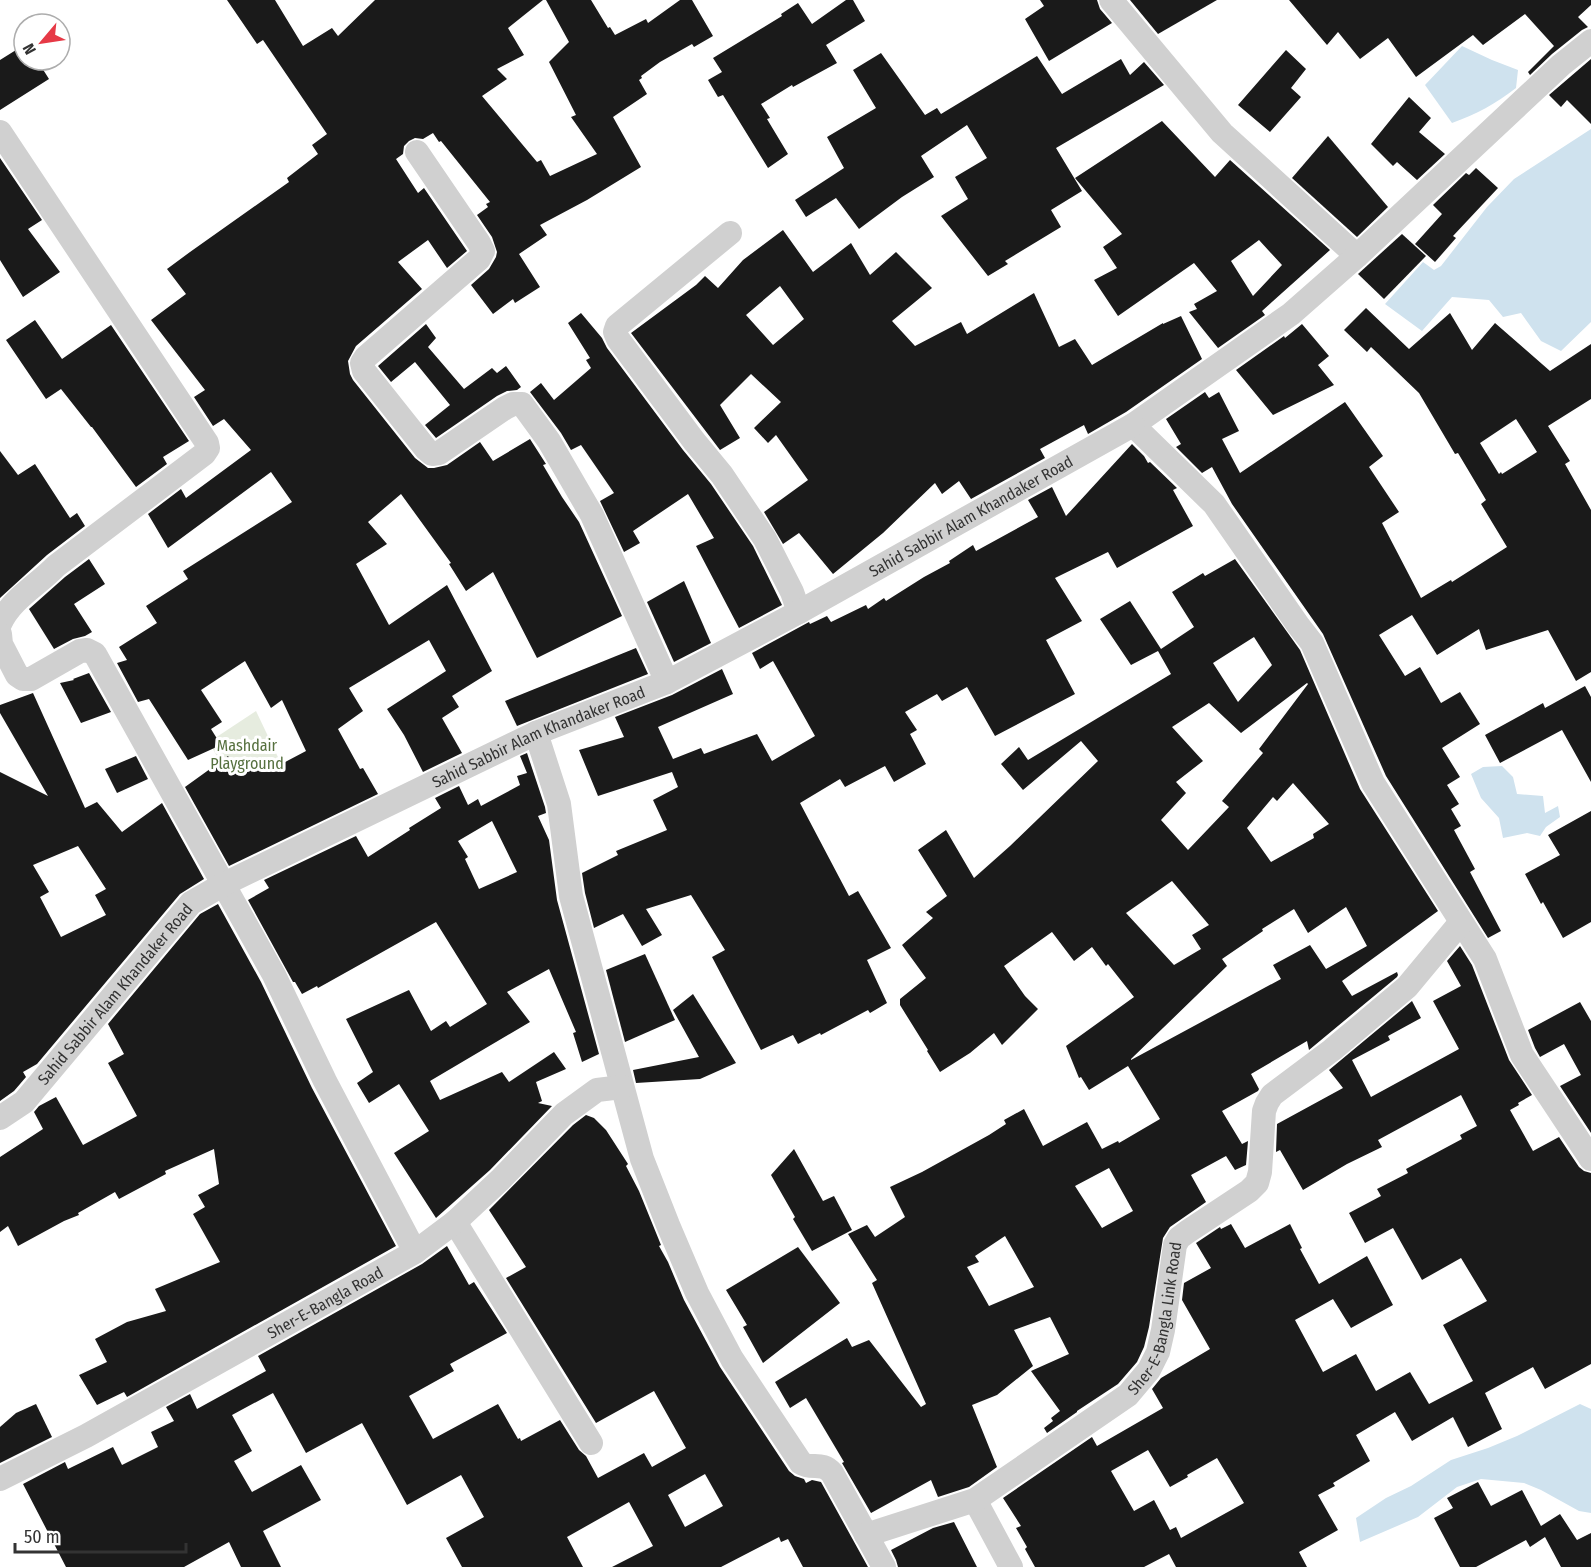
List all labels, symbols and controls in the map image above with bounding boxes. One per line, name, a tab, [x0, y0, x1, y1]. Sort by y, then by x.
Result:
north arrow	[12, 12, 72, 72]
text: N	[19, 40, 40, 58]
street label: Sahid Sabbir Alam Khandaker Road	[865, 451, 1076, 581]
street label: Sahid Sabbir Alam Khandaker Road	[429, 682, 648, 792]
park label: Mashdair Playground	[210, 736, 284, 773]
street label: Sahid Sabbir Alam Khandaker Road	[33, 899, 196, 1088]
street label: Sher-E-Bangla Link Road	[1123, 1241, 1185, 1398]
street label: Sher-E-Bangla Road	[264, 1262, 386, 1342]
scale bar	[15, 1516, 186, 1554]
text: 50 m	[24, 1526, 60, 1548]

